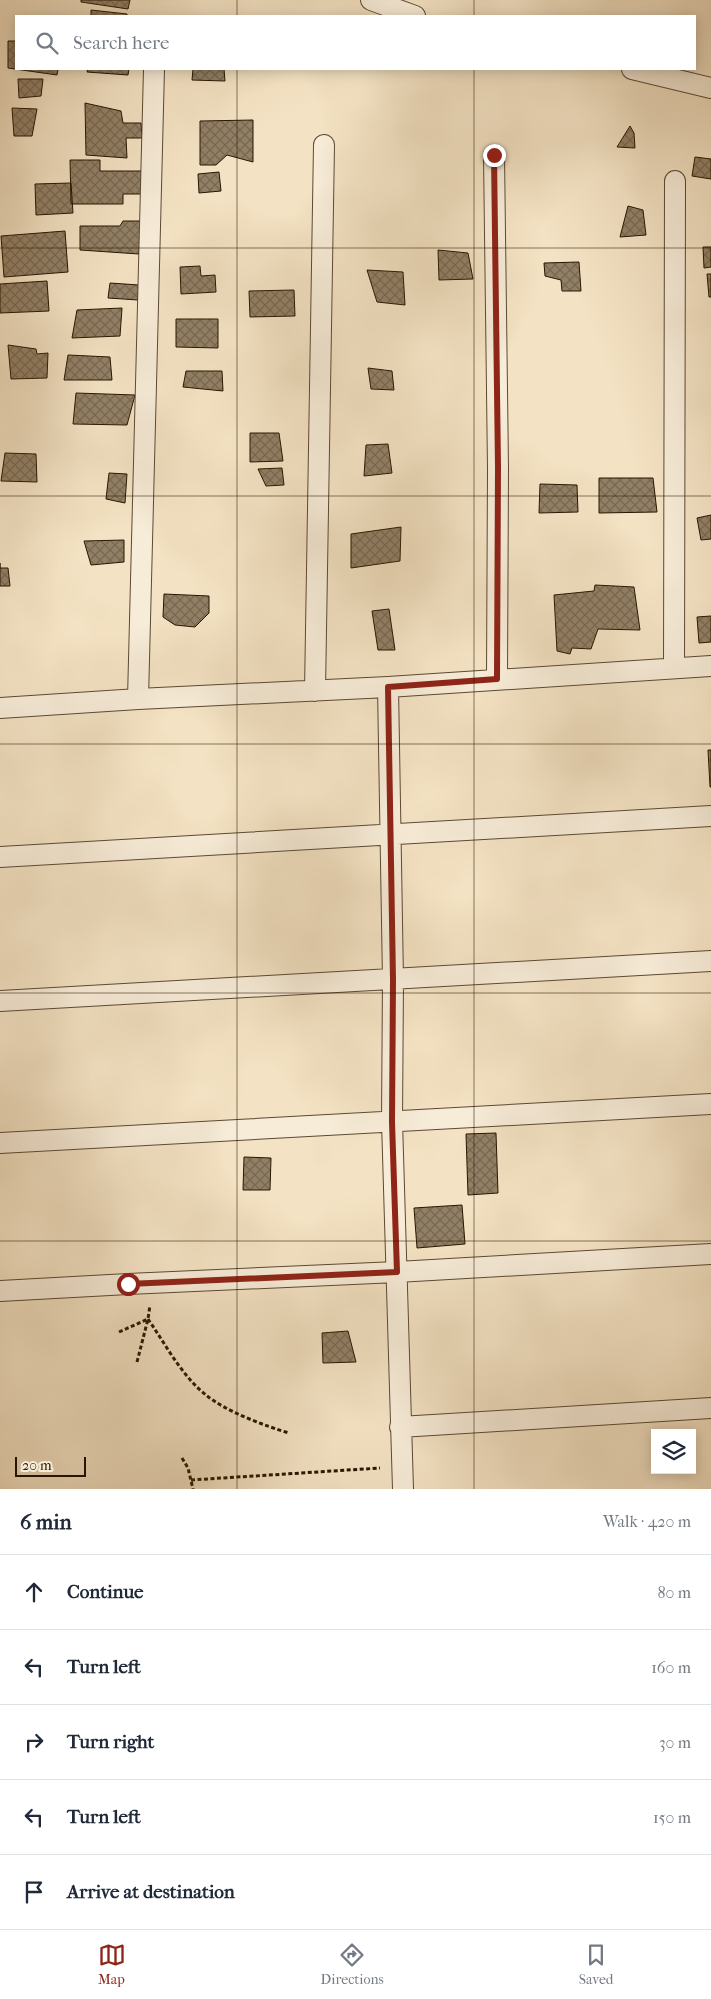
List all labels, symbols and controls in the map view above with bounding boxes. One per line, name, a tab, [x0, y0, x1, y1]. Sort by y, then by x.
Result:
search box	[15, 15, 696, 70]
icon: search	[33, 29, 61, 57]
text: Search here	[73, 32, 169, 54]
route end	[483, 144, 506, 167]
route start	[117, 1273, 140, 1296]
map controls	[651, 1429, 696, 1474]
button: layers	[651, 1429, 696, 1474]
scale bar	[15, 1454, 86, 1477]
text: 20 m	[22, 1457, 52, 1474]
text: 6 min	[20, 1510, 72, 1534]
text: Walk · 420 m	[603, 1512, 691, 1531]
icon: ahead	[20, 1578, 48, 1606]
text: Continue	[67, 1581, 143, 1603]
text: 80 m	[657, 1583, 691, 1602]
icon: left	[20, 1653, 48, 1681]
text: Turn left	[67, 1656, 141, 1678]
text: 160 m	[651, 1658, 691, 1677]
icon: right	[20, 1728, 48, 1756]
text: Turn right	[67, 1731, 154, 1753]
text: 30 m	[659, 1733, 691, 1752]
icon: left	[20, 1803, 48, 1831]
text: Turn left	[67, 1806, 141, 1828]
text: 150 m	[653, 1808, 691, 1827]
icon: arrive	[20, 1878, 48, 1906]
text: Arrive at destination	[67, 1881, 235, 1903]
tab: Map	[98, 1941, 126, 1988]
tab: Directions	[321, 1941, 384, 1988]
tab: Saved	[579, 1941, 613, 1988]

